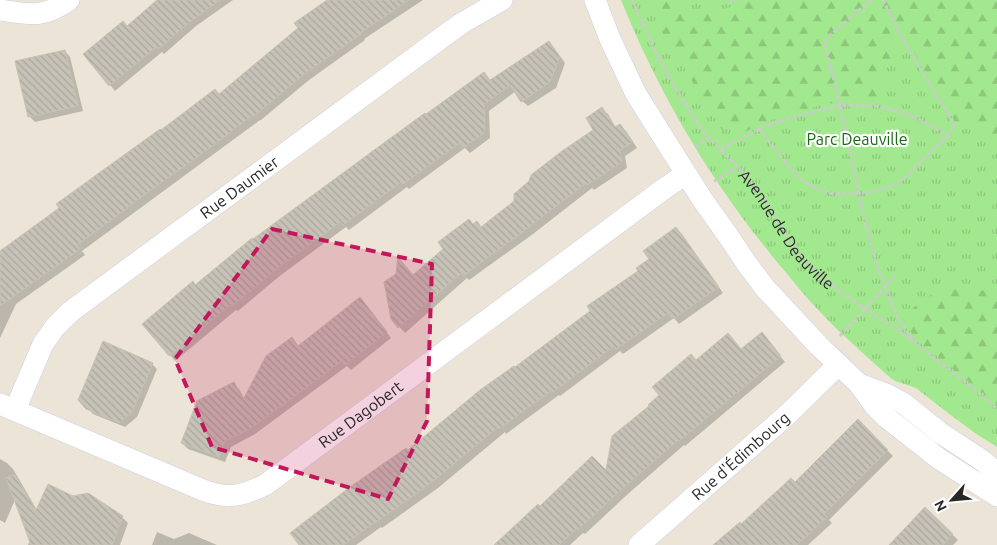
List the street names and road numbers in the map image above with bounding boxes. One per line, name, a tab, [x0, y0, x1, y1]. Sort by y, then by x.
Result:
street label: Rue Daumier	[196, 152, 282, 222]
street label: Avenue de Deauville	[735, 166, 837, 293]
street label: Rue Dagobert	[315, 377, 407, 451]
street label: Rue d'Édimbourg	[688, 408, 793, 504]

